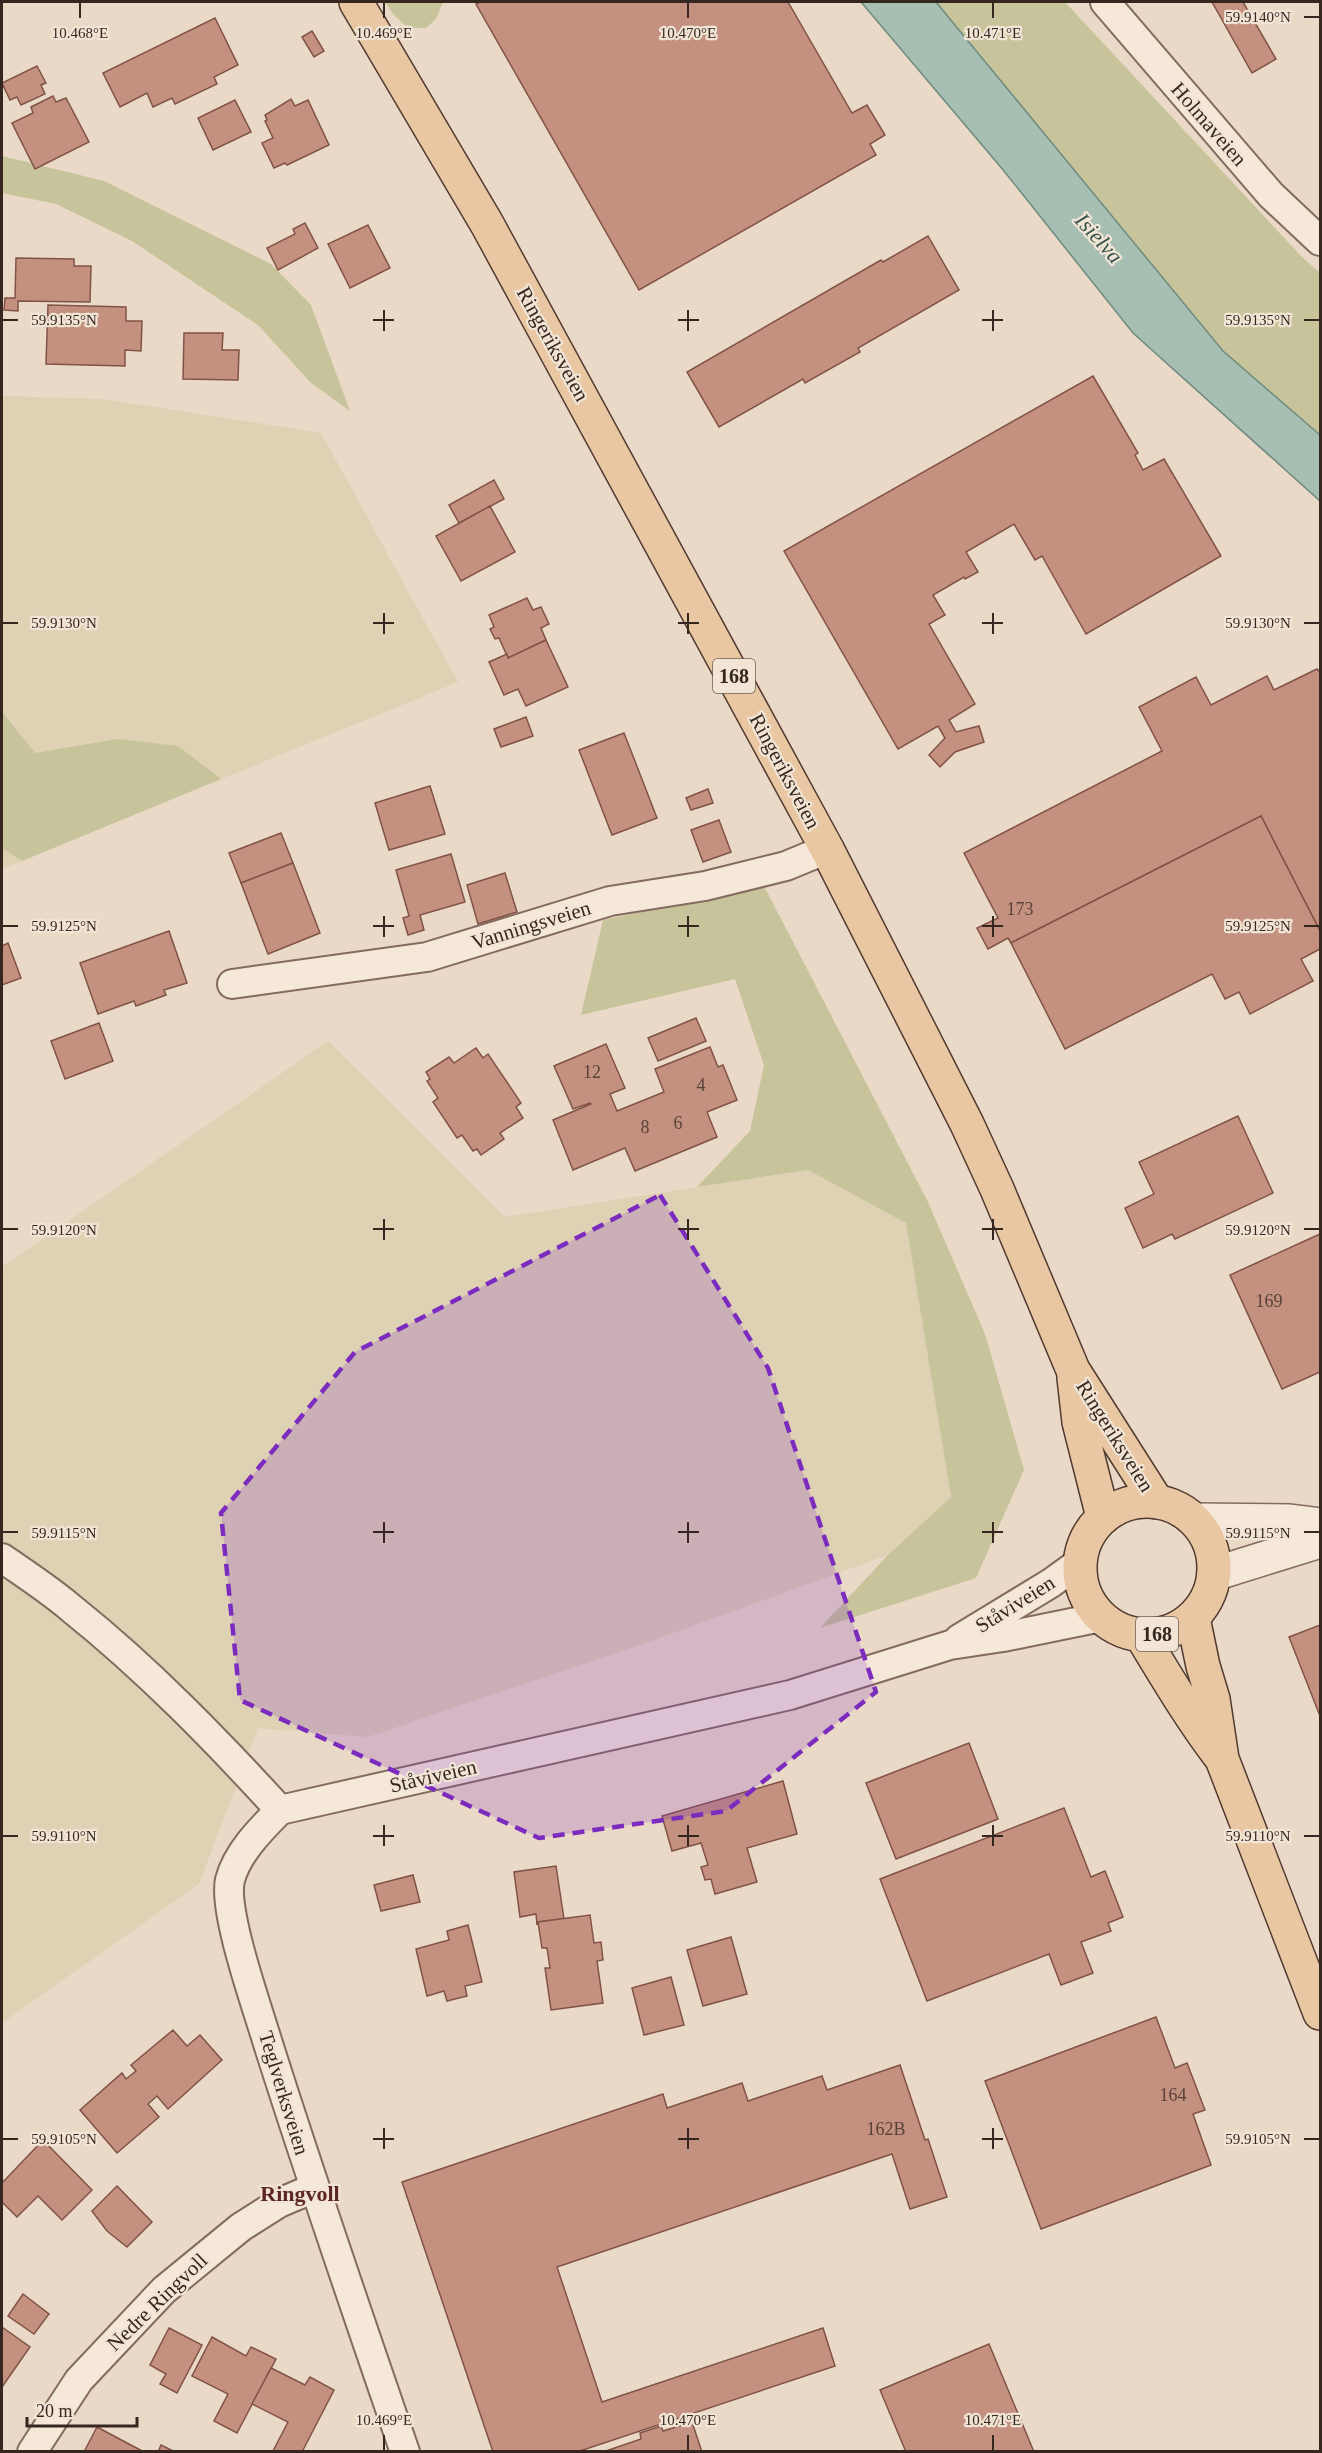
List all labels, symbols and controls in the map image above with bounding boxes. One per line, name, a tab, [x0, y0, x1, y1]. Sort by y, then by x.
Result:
text: 59.9140°N	[1225, 9, 1291, 25]
text: 10.468°E	[52, 25, 108, 41]
text: 10.469°E	[356, 25, 412, 41]
text: 10.470°E	[660, 25, 716, 41]
text: 10.471°E	[965, 25, 1021, 41]
street label: Holmaveien	[1166, 77, 1252, 171]
water label: Isielva	[1069, 207, 1128, 268]
street label: Ringeriksveien	[512, 283, 595, 406]
text: 59.9135°N	[31, 312, 97, 328]
text: 59.9135°N	[1225, 312, 1291, 328]
text: 59.9130°N	[31, 615, 97, 631]
text: 59.9130°N	[1225, 615, 1291, 631]
road number: 168	[713, 659, 755, 693]
street label: Ringeriksveien	[745, 709, 826, 833]
street label: Vanningsveien	[468, 895, 594, 955]
house number: 173	[1007, 899, 1034, 919]
text: 59.9125°N	[31, 918, 97, 934]
text: 59.9125°N	[1225, 918, 1291, 934]
house number: 12	[583, 1062, 601, 1082]
house number: 4	[697, 1075, 706, 1095]
house number: 6	[674, 1113, 683, 1133]
house number: 8	[641, 1117, 650, 1137]
text: 59.9120°N	[31, 1222, 97, 1238]
text: 59.9120°N	[1225, 1222, 1291, 1238]
house number: 169	[1256, 1291, 1283, 1311]
street label: Ringeriksveien	[1071, 1376, 1159, 1497]
text: 59.9115°N	[31, 1525, 97, 1541]
text: 59.9115°N	[1225, 1525, 1291, 1541]
street label: Ståviveien	[971, 1570, 1059, 1638]
road number: 168	[1136, 1617, 1178, 1651]
street label: Ståviveien	[387, 1754, 479, 1798]
text: 59.9110°N	[31, 1828, 97, 1844]
text: 59.9110°N	[1225, 1828, 1291, 1844]
street label: Teglverksveien	[254, 2028, 314, 2158]
house number: 164	[1160, 2085, 1187, 2105]
house number: 162B	[866, 2119, 906, 2139]
text: 59.9105°N	[31, 2131, 97, 2147]
text: 59.9105°N	[1225, 2131, 1291, 2147]
district label: Ringvoll	[260, 2181, 340, 2206]
street label: Nedre Ringvoll	[102, 2248, 212, 2356]
scale bar	[27, 2390, 136, 2428]
text: 20 m	[36, 2401, 73, 2421]
text: 10.469°E	[356, 2412, 412, 2428]
text: 10.470°E	[660, 2412, 716, 2428]
text: 10.471°E	[965, 2412, 1021, 2428]

